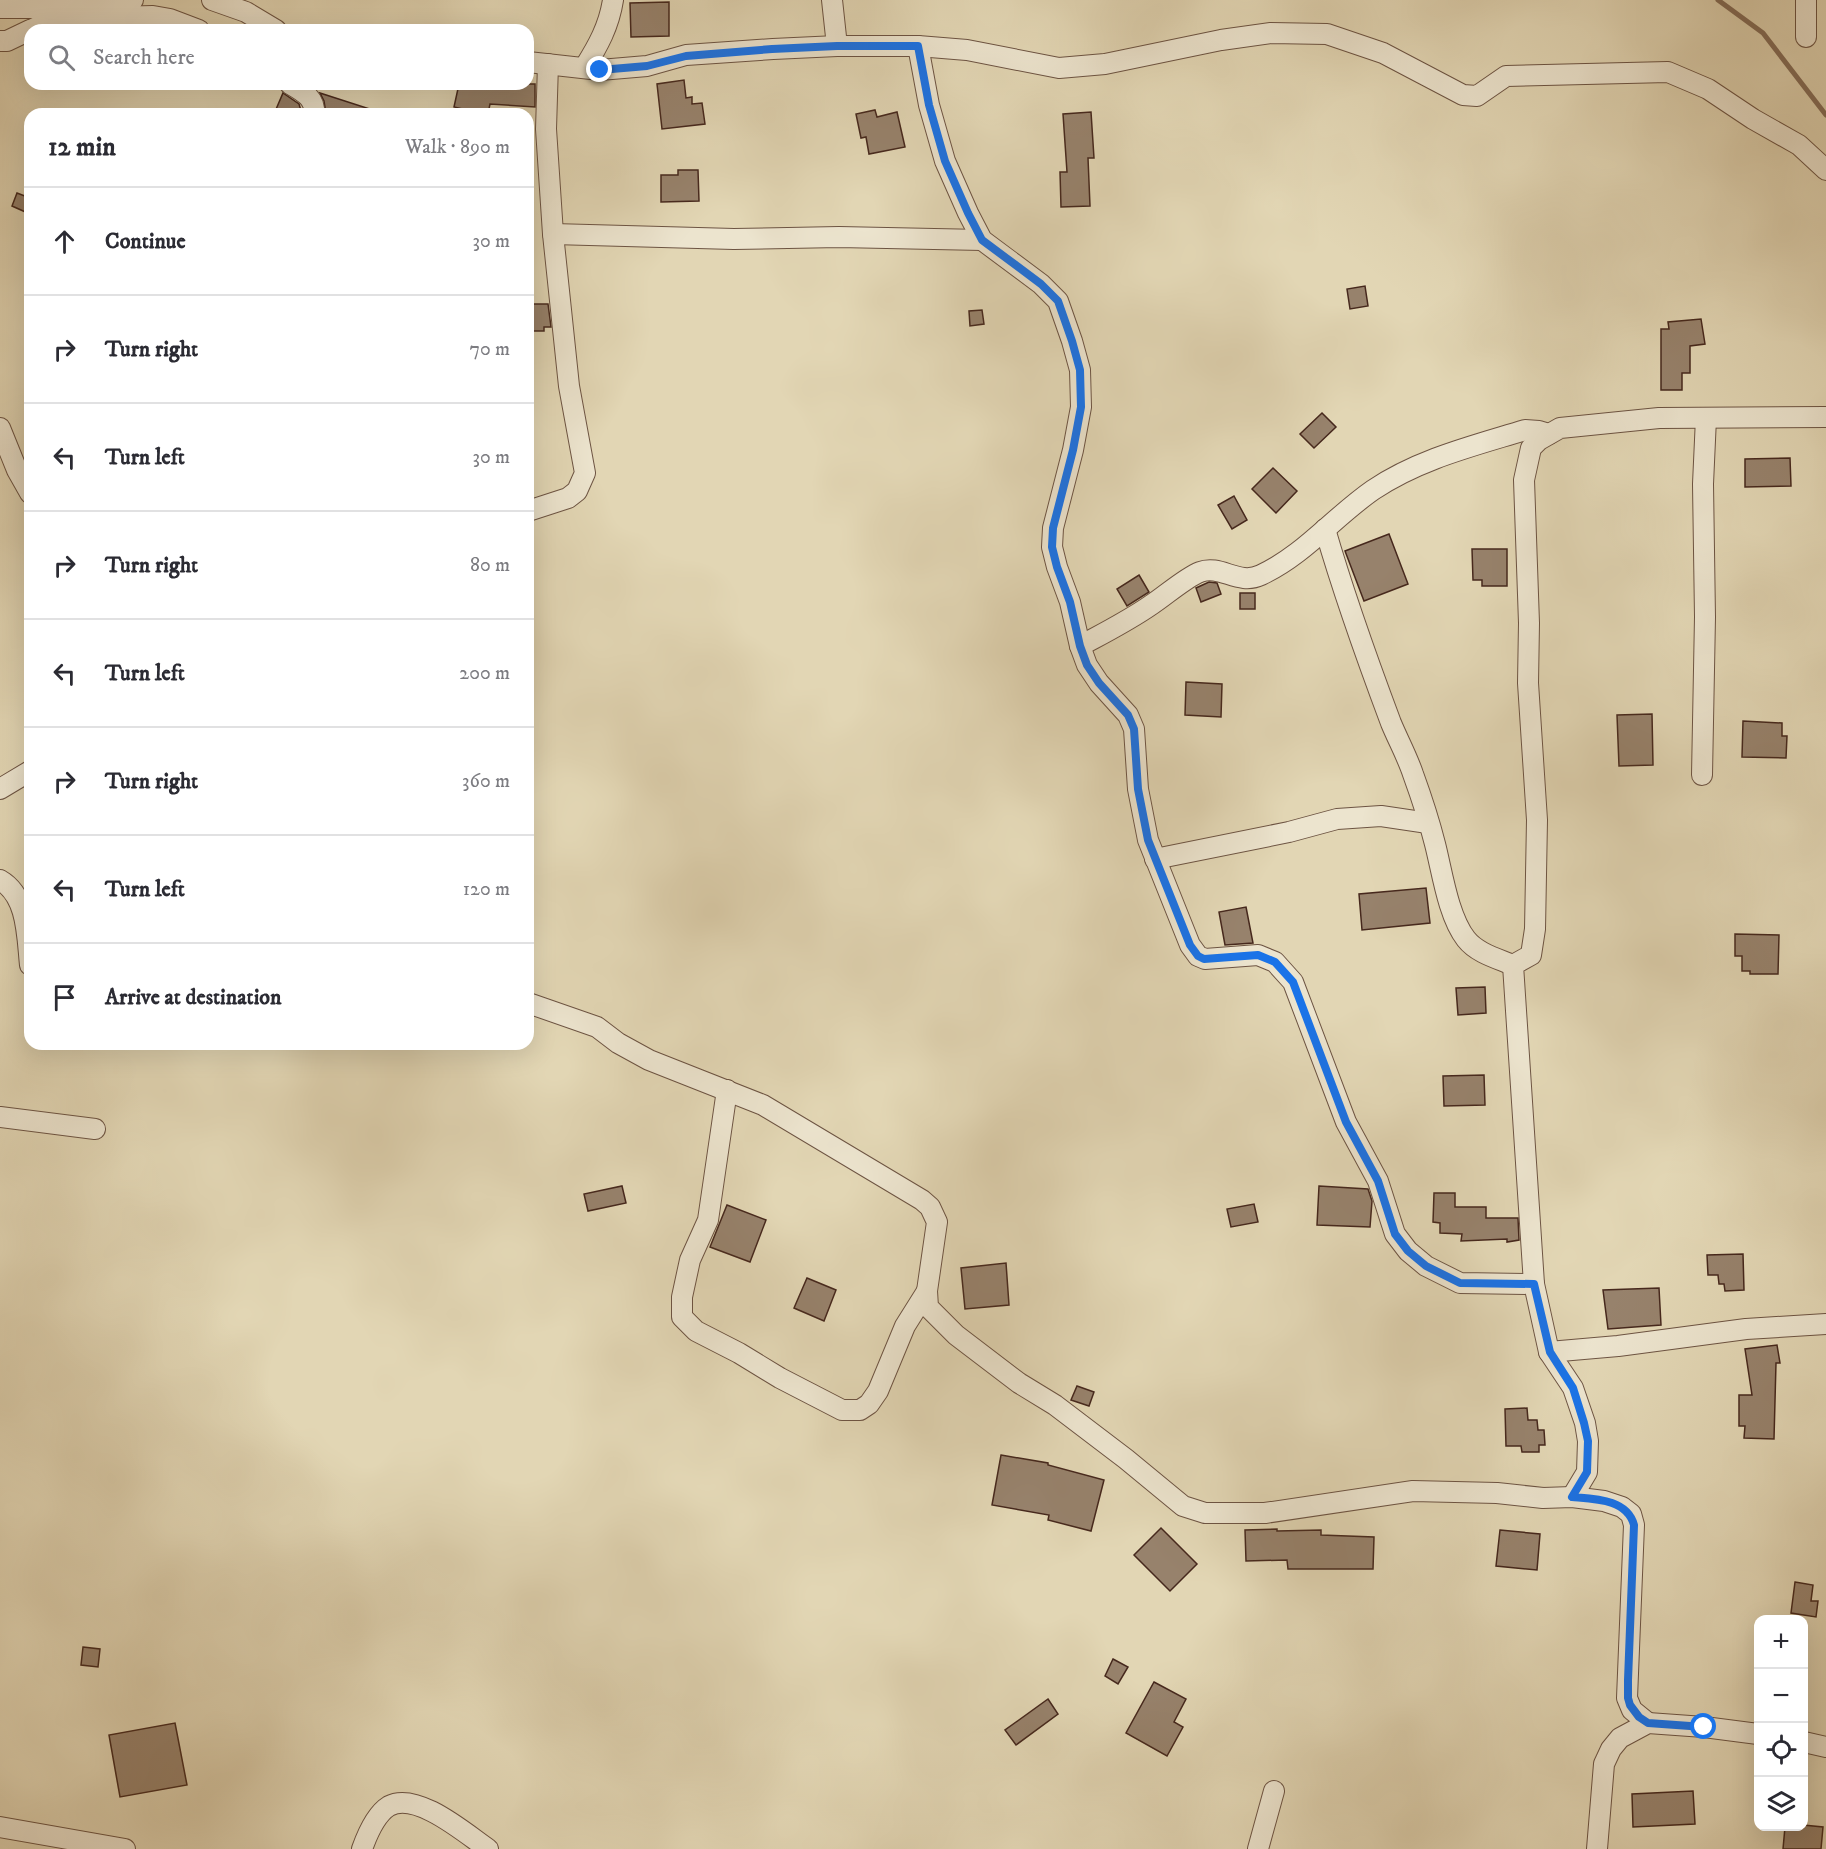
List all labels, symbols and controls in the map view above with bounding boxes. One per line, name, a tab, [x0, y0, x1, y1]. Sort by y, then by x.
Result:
search box	[24, 24, 534, 90]
icon: search	[45, 41, 78, 74]
text: Search here	[93, 44, 195, 71]
route end	[586, 56, 612, 82]
text: 12 min	[48, 131, 116, 164]
text: Walk · 890 m	[405, 135, 510, 160]
icon: ahead	[48, 225, 81, 258]
text: Continue	[105, 228, 186, 255]
text: 30 m	[472, 229, 510, 254]
icon: right	[48, 333, 81, 366]
text: Turn right	[105, 336, 198, 363]
text: 70 m	[469, 337, 510, 362]
icon: left	[48, 441, 81, 474]
text: Turn left	[105, 444, 185, 471]
text: 30 m	[472, 445, 510, 470]
icon: right	[48, 549, 81, 582]
text: Turn right	[105, 552, 198, 579]
text: 80 m	[470, 553, 510, 578]
icon: left	[48, 657, 81, 690]
text: Turn left	[105, 660, 185, 687]
text: 200 m	[459, 661, 510, 686]
icon: right	[48, 765, 81, 798]
text: Turn right	[105, 768, 198, 795]
text: 360 m	[462, 769, 510, 794]
icon: left	[48, 873, 81, 906]
text: Turn left	[105, 876, 185, 903]
text: 120 m	[463, 877, 510, 902]
icon: arrive	[48, 981, 81, 1014]
text: Arrive at destination	[105, 984, 282, 1011]
map controls	[1754, 1615, 1808, 1831]
button: +	[1754, 1615, 1808, 1669]
button: −	[1754, 1669, 1808, 1723]
route start	[1690, 1713, 1716, 1739]
button: locate	[1754, 1723, 1808, 1777]
button: layers	[1754, 1777, 1808, 1831]

